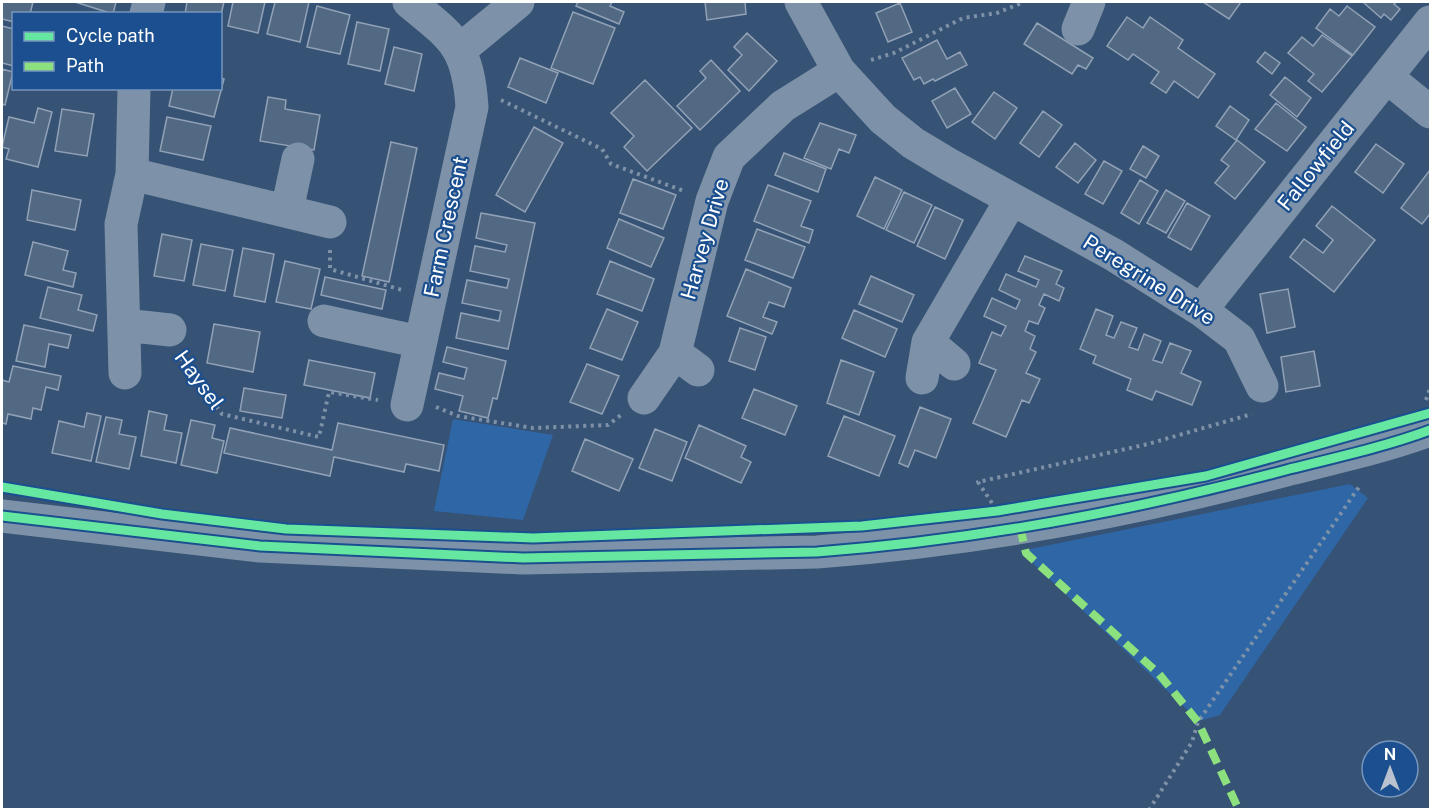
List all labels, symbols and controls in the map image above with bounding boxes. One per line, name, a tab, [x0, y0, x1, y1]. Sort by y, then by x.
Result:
legend	[12, 12, 222, 90]
text: Cycle path	[66, 25, 155, 46]
text: Path	[66, 55, 104, 76]
street label: Fallowfield	[1272, 116, 1359, 215]
street label: Farm Crescent	[418, 154, 473, 300]
street label: Harvey Drive	[675, 175, 734, 302]
street label: Peregrine Drive	[1079, 229, 1220, 330]
street label: Haysel	[170, 345, 229, 414]
north arrow	[1360, 739, 1420, 799]
text: N	[1384, 745, 1396, 764]

